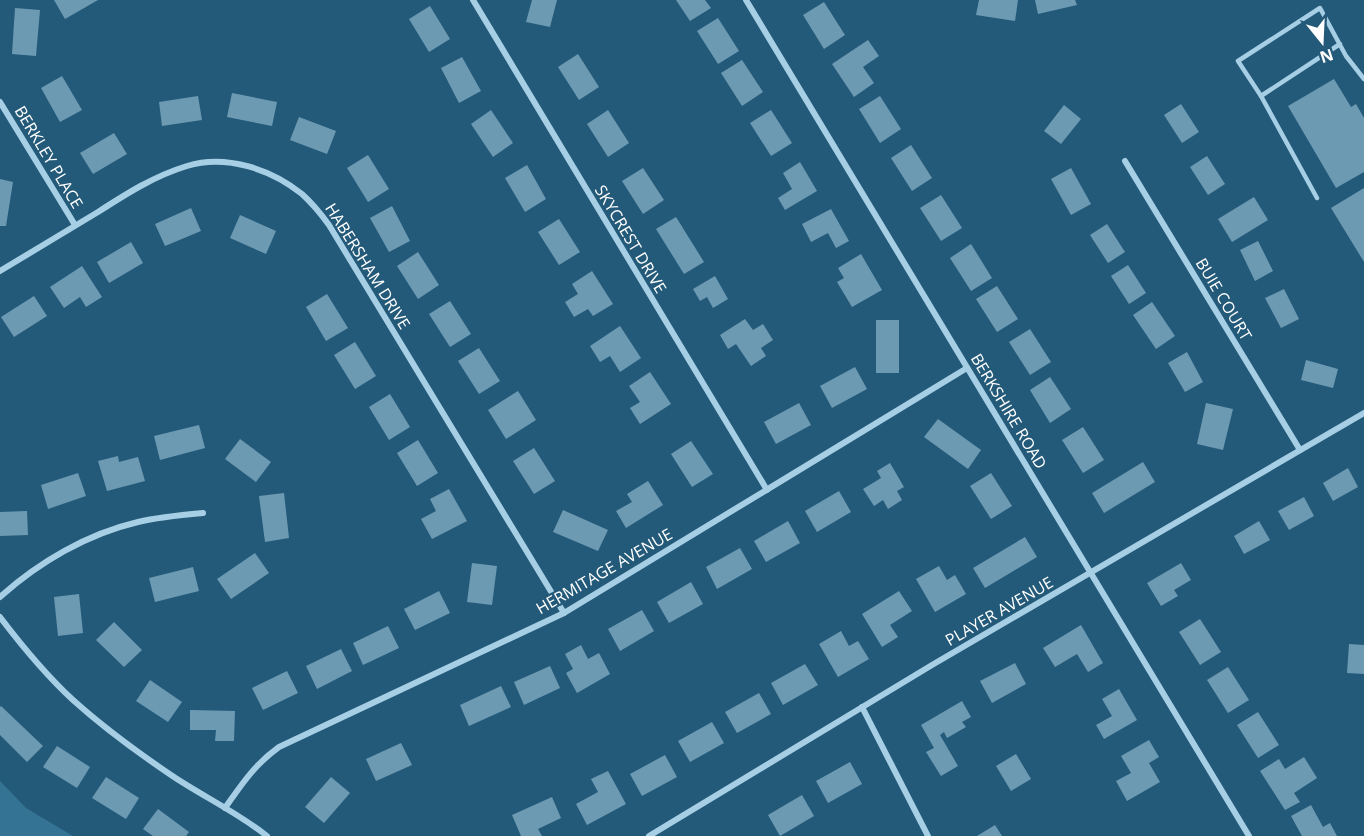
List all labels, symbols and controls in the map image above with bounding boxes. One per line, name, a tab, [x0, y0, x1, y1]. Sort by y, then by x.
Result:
north arrow	[1292, 12, 1352, 72]
text: N	[1317, 44, 1336, 69]
street label: BERKLEY PLACE	[10, 101, 88, 213]
street label: SKYCREST DRIVE	[590, 181, 672, 297]
street label: HABERSHAM DRIVE	[320, 199, 416, 333]
street label: BUIE COURT	[1191, 254, 1257, 344]
street label: BERKSHIRE ROAD	[966, 349, 1052, 473]
street label: HERMITAGE AVENUE	[532, 523, 676, 619]
street label: PLAYER AVENUE	[941, 571, 1057, 651]

